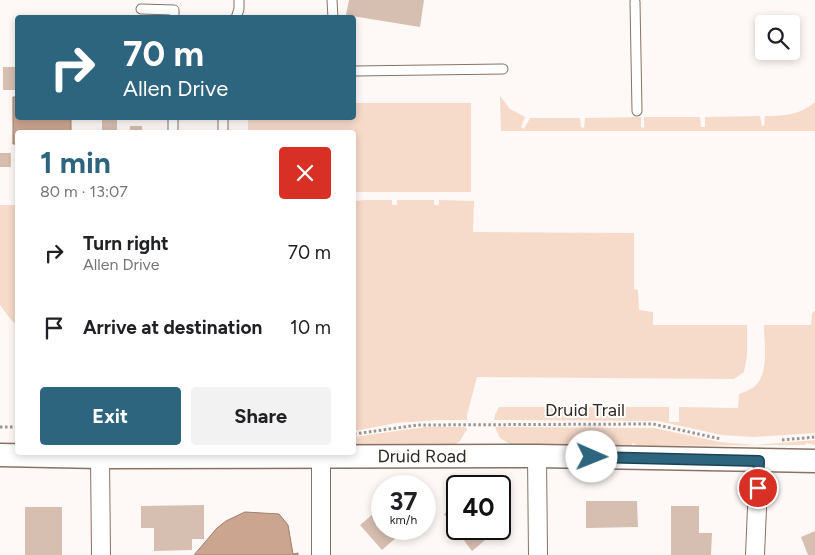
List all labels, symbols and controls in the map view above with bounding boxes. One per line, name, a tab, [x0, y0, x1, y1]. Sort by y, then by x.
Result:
map controls	[755, 15, 800, 60]
button: search	[755, 15, 800, 60]
text: 70 m	[123, 33, 204, 75]
icon: right	[40, 35, 105, 100]
text: Allen Drive	[123, 75, 228, 102]
text: 1 min	[40, 144, 111, 181]
button: close	[279, 147, 331, 199]
text: 80 m · 13:07	[40, 182, 128, 201]
text: Turn right	[83, 232, 169, 255]
icon: right	[40, 239, 68, 267]
text: 70 m	[288, 241, 331, 264]
text: Allen Drive	[83, 255, 160, 274]
icon: arrive	[40, 314, 68, 342]
text: Arrive at destination	[83, 316, 262, 339]
text: 10 m	[290, 316, 331, 339]
button: Exit	[40, 387, 181, 445]
button: Share	[191, 387, 331, 445]
street label: Druid Trail	[545, 399, 625, 421]
position arrow	[565, 430, 617, 482]
street label: Druid Road	[377, 445, 467, 467]
pin	[737, 467, 779, 509]
icon: arrive	[744, 474, 772, 502]
speed limit sign: 40	[446, 475, 511, 540]
text: 37	[390, 486, 417, 516]
text: km/h	[390, 513, 417, 527]

